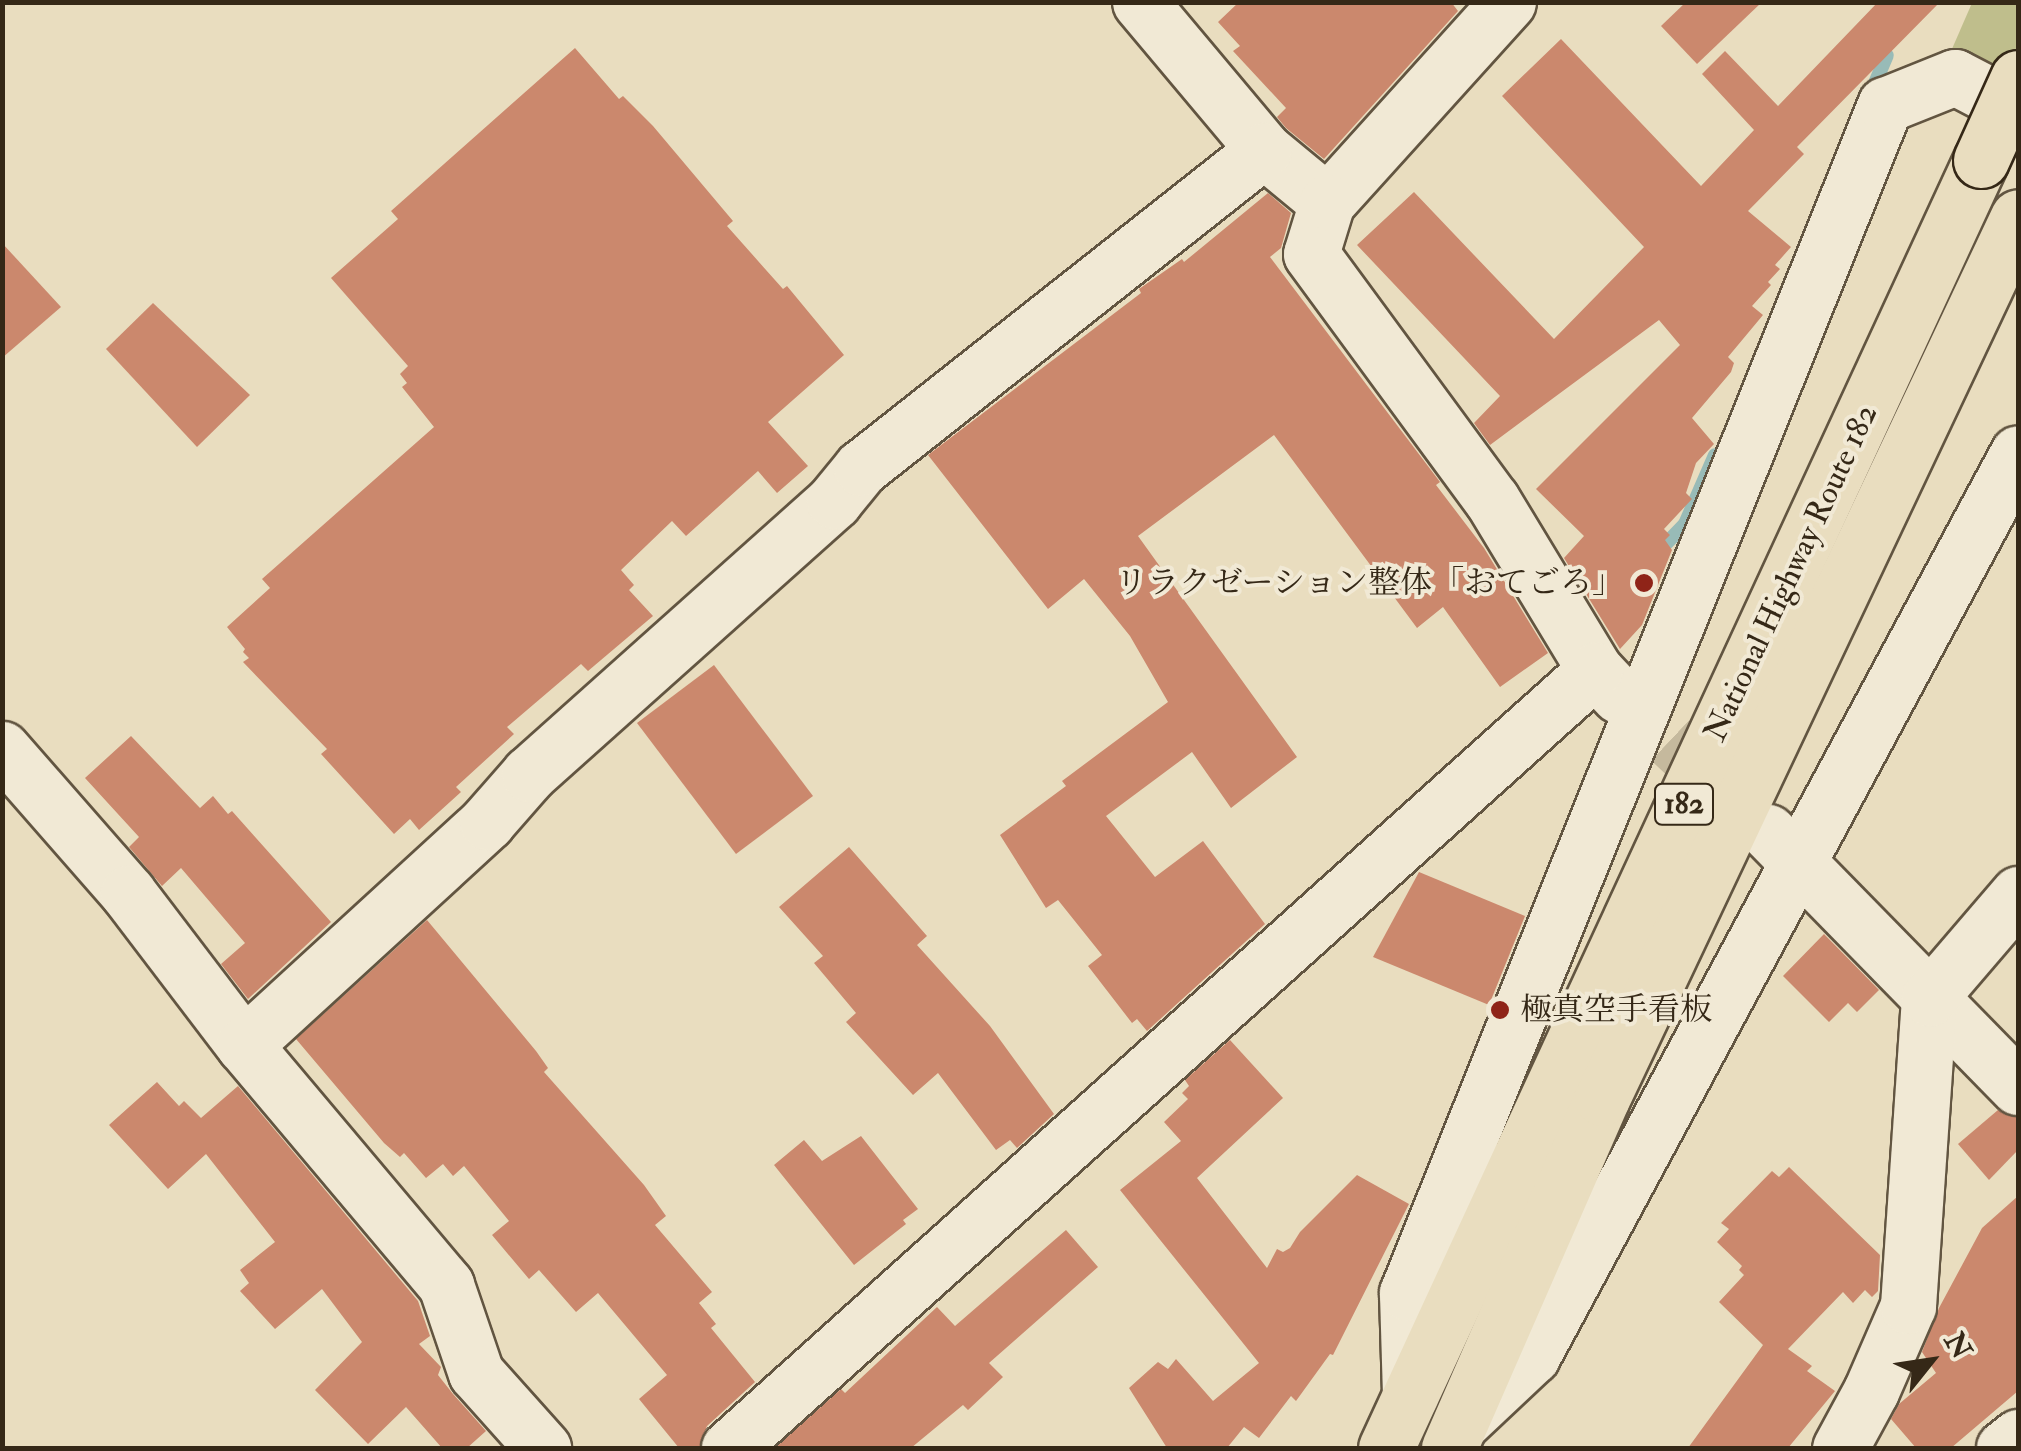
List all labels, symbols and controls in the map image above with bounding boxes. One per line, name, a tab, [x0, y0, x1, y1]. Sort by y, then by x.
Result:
street label: National Highway Route 182	[1696, 398, 1886, 748]
place label: リラクゼーション整体「おてごろ」	[1113, 564, 1624, 602]
marker: リラクゼーション整体「おてごろ」	[1633, 572, 1655, 594]
road number: 182	[1654, 779, 1714, 829]
place label: 極真空手看板	[1520, 991, 1712, 1029]
marker: 極真空手看板	[1489, 999, 1511, 1021]
north arrow	[1881, 1311, 1981, 1411]
text: N	[1936, 1326, 1979, 1365]

